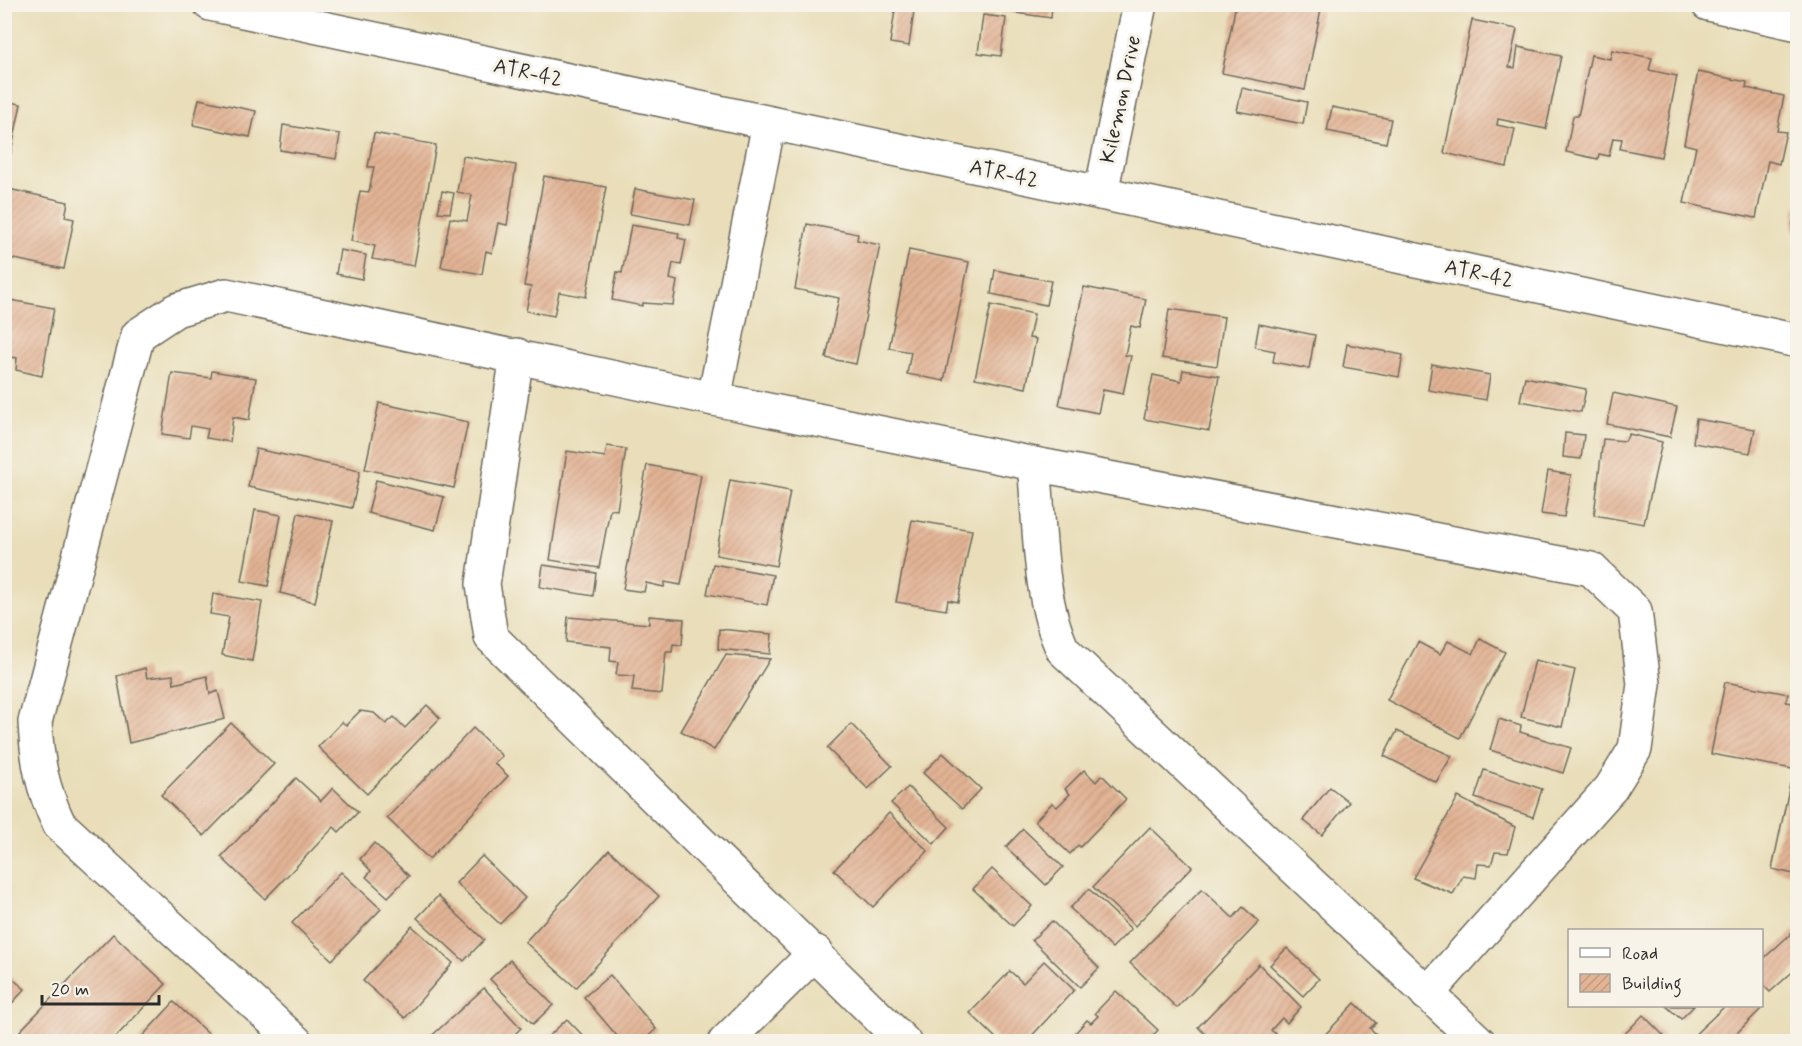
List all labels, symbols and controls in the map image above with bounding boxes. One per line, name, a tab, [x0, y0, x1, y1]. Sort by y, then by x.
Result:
street label: Kilemon Drive	[1094, 33, 1148, 166]
street label: ATR-42	[491, 52, 565, 94]
street label: ATR-42	[967, 153, 1041, 195]
street label: ATR-42	[1442, 253, 1516, 295]
legend	[1568, 929, 1763, 1007]
text: Road	[1622, 942, 1658, 966]
scale bar	[42, 968, 159, 1006]
text: Building	[1622, 972, 1682, 998]
text: 20 m	[51, 978, 89, 1002]

